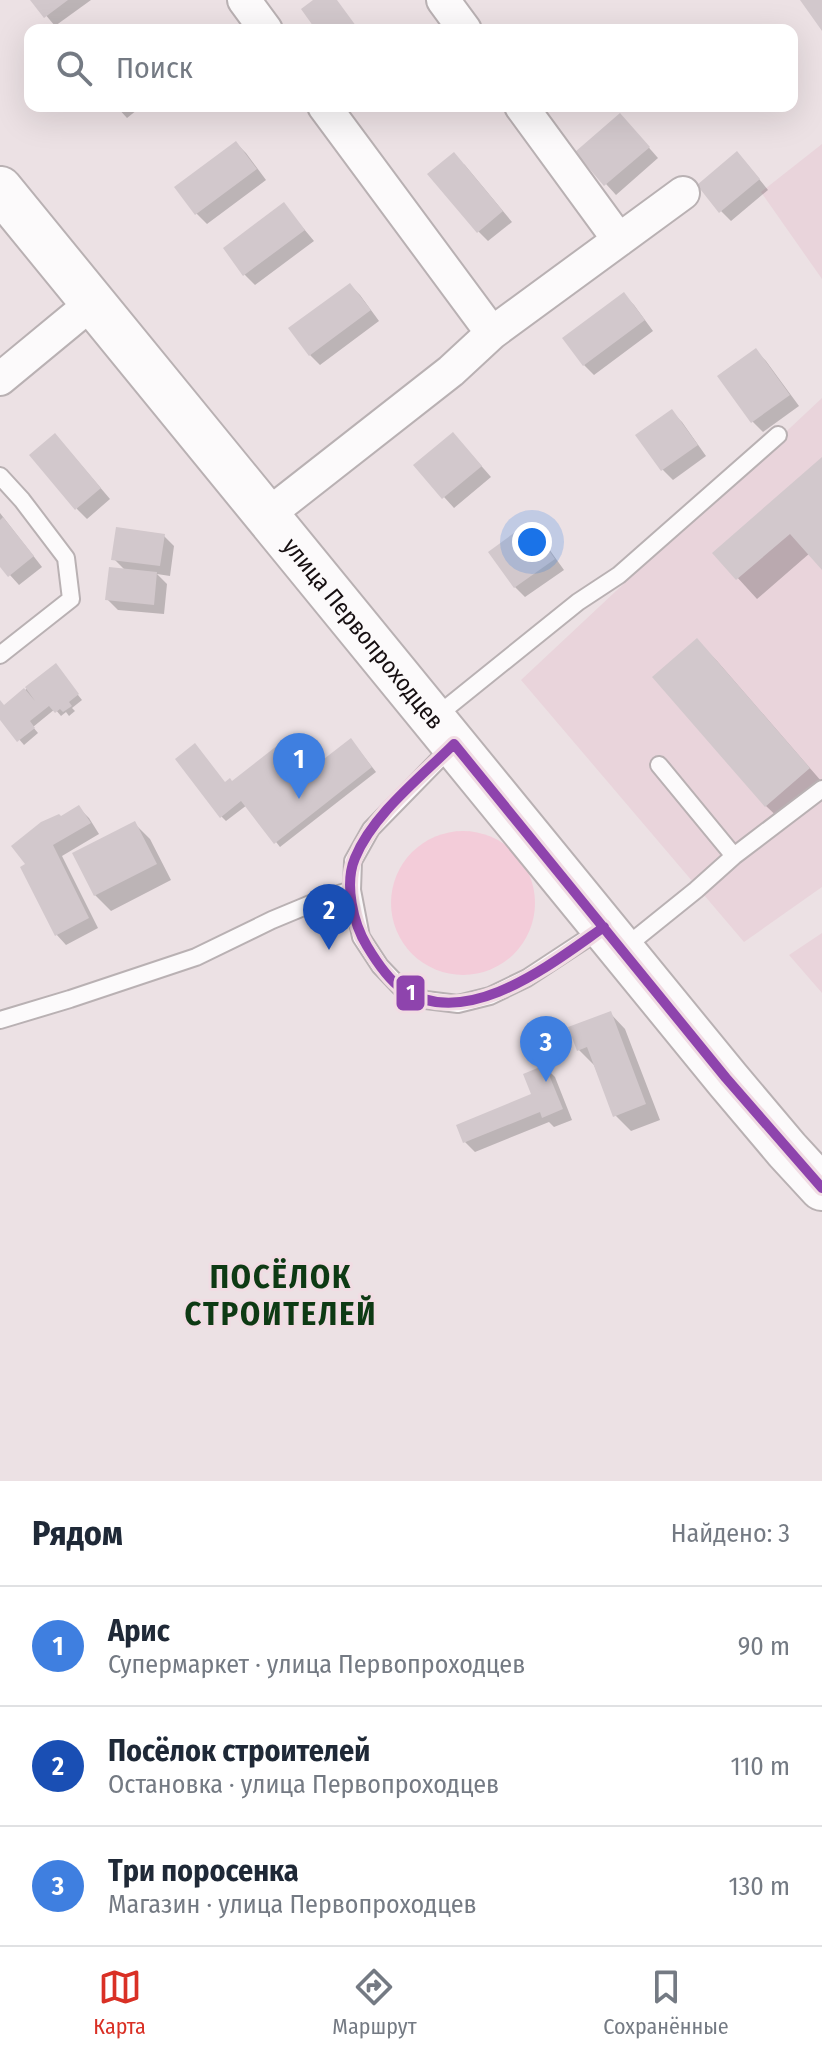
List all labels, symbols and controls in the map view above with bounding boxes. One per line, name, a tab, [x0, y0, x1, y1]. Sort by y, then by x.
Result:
search box	[24, 24, 798, 112]
icon: search	[52, 46, 96, 90]
text: Поиск	[116, 50, 193, 86]
your location	[512, 522, 552, 562]
street label: улица Первопроходцев	[277, 532, 450, 735]
pin: 1	[273, 733, 325, 799]
pin: 2	[303, 884, 355, 950]
line badge: 1	[395, 974, 426, 1012]
text: 1	[406, 979, 416, 1006]
pin: 3	[520, 1016, 572, 1082]
district label: ПОСЁЛОК СТРОИТЕЛЕЙ	[185, 1257, 378, 1333]
text: Рядом	[32, 1513, 123, 1554]
text: Найдено: 3	[671, 1518, 790, 1549]
text: Арис	[108, 1613, 170, 1649]
text: 1	[53, 1631, 64, 1662]
text: 90 m	[738, 1631, 790, 1662]
text: Супермаркет · улица Первопроходцев	[108, 1649, 525, 1680]
text: Посёлок строителей	[108, 1733, 370, 1769]
text: 2	[52, 1751, 64, 1782]
text: 110 m	[730, 1751, 790, 1782]
text: Остановка · улица Первопроходцев	[108, 1769, 499, 1800]
text: Три поросенка	[108, 1853, 299, 1889]
text: 3	[52, 1871, 64, 1902]
text: 130 m	[728, 1871, 790, 1902]
text: Магазин · улица Первопроходцев	[108, 1889, 477, 1920]
tab: Карта	[93, 1965, 146, 2040]
tab: Маршрут	[332, 1965, 417, 2040]
tab: Сохранённые	[603, 1965, 729, 2040]

